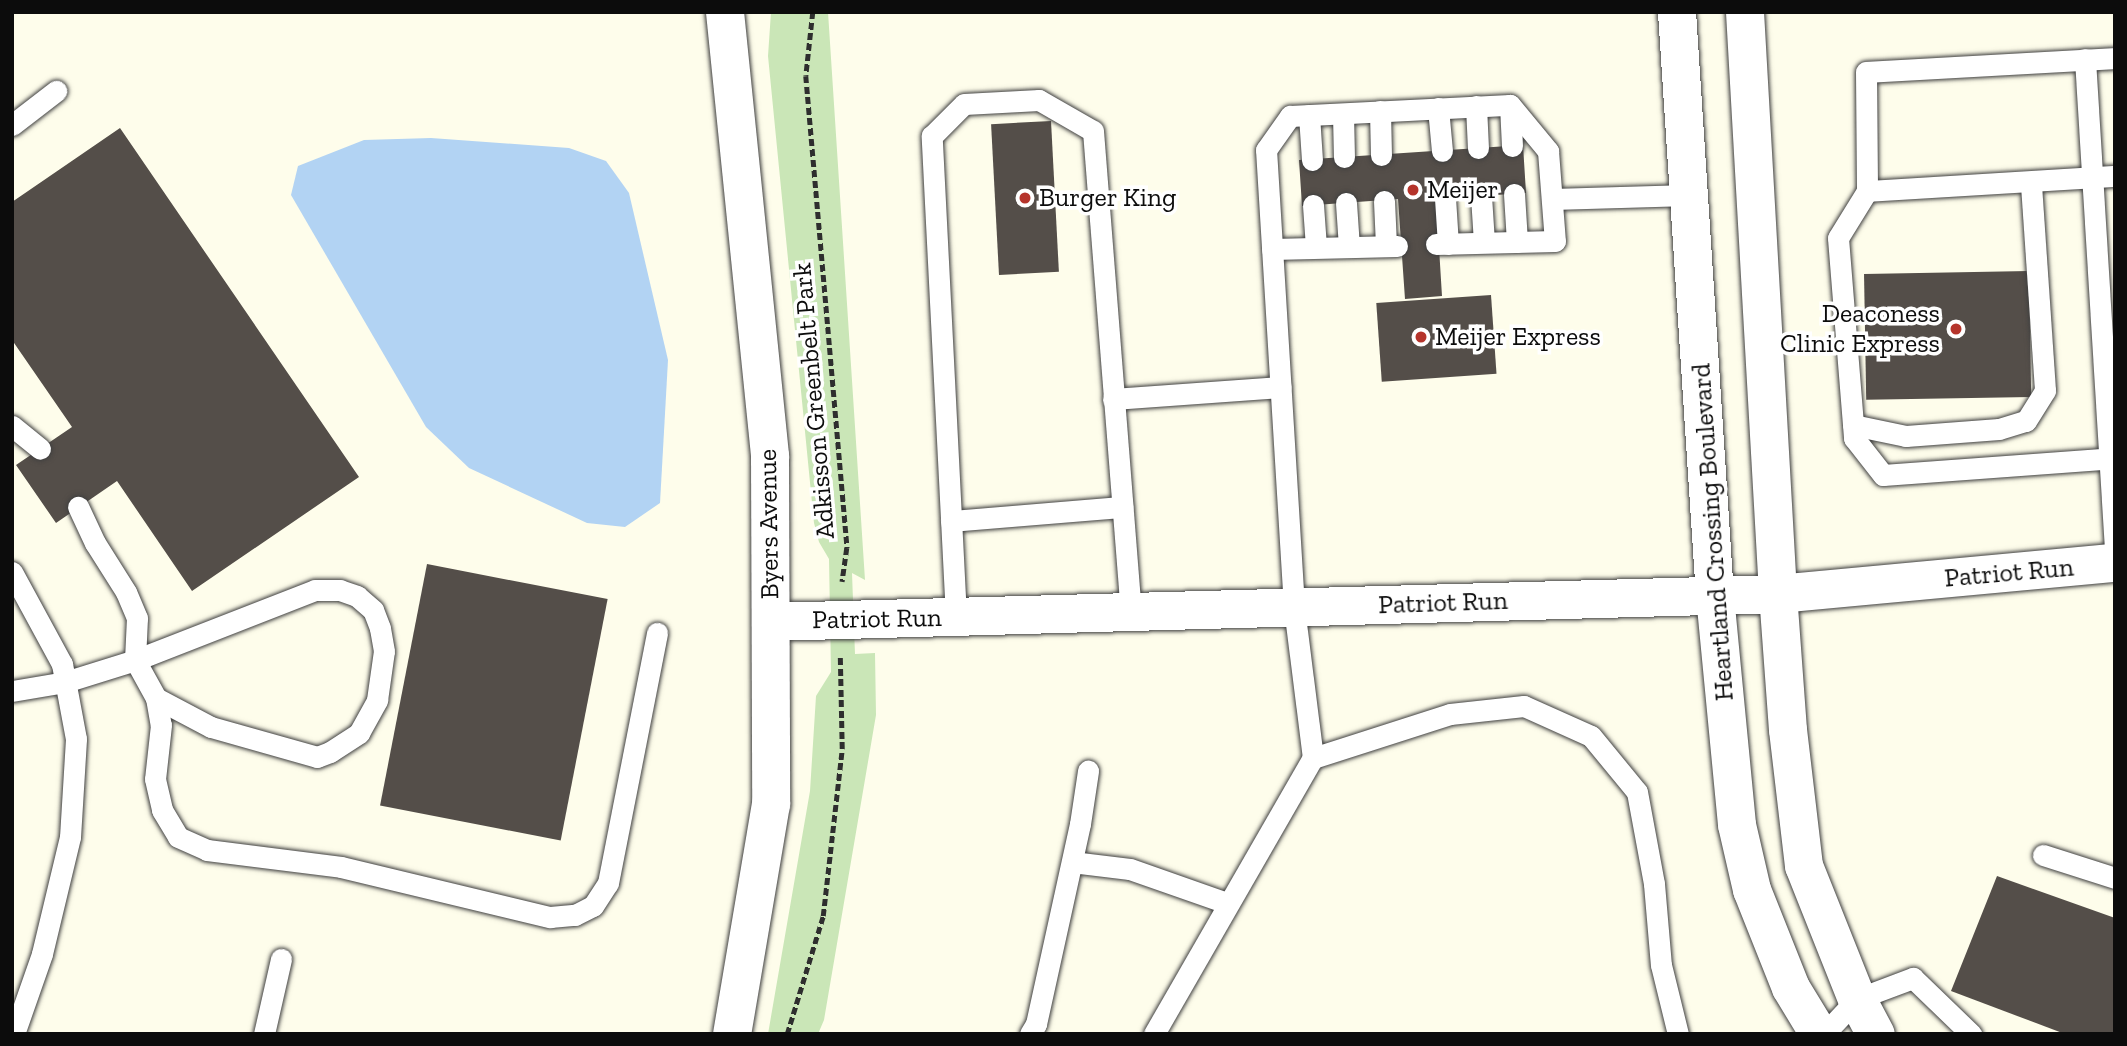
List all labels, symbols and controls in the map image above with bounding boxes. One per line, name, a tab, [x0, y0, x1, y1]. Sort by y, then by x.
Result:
place label: Meijer	[1427, 174, 1499, 206]
place label: Burger King	[1039, 182, 1177, 214]
marker: Meijer	[1405, 182, 1421, 198]
marker: Burger King	[1017, 190, 1033, 206]
street label: Adkisson Greenbelt Park	[786, 262, 842, 540]
place label: Deaconess Clinic Express	[1780, 298, 1940, 360]
marker: Deaconess Clinic Express	[1946, 319, 1966, 339]
place label: Meijer Express	[1435, 321, 1601, 353]
marker: Meijer Express	[1413, 329, 1429, 345]
street label: Heartland Crossing Boulevard	[1686, 362, 1740, 702]
street label: Byers Avenue	[752, 448, 786, 600]
street label: Patriot Run	[1943, 552, 2075, 594]
street label: Patriot Run	[1378, 585, 1508, 621]
street label: Patriot Run	[812, 602, 942, 636]

